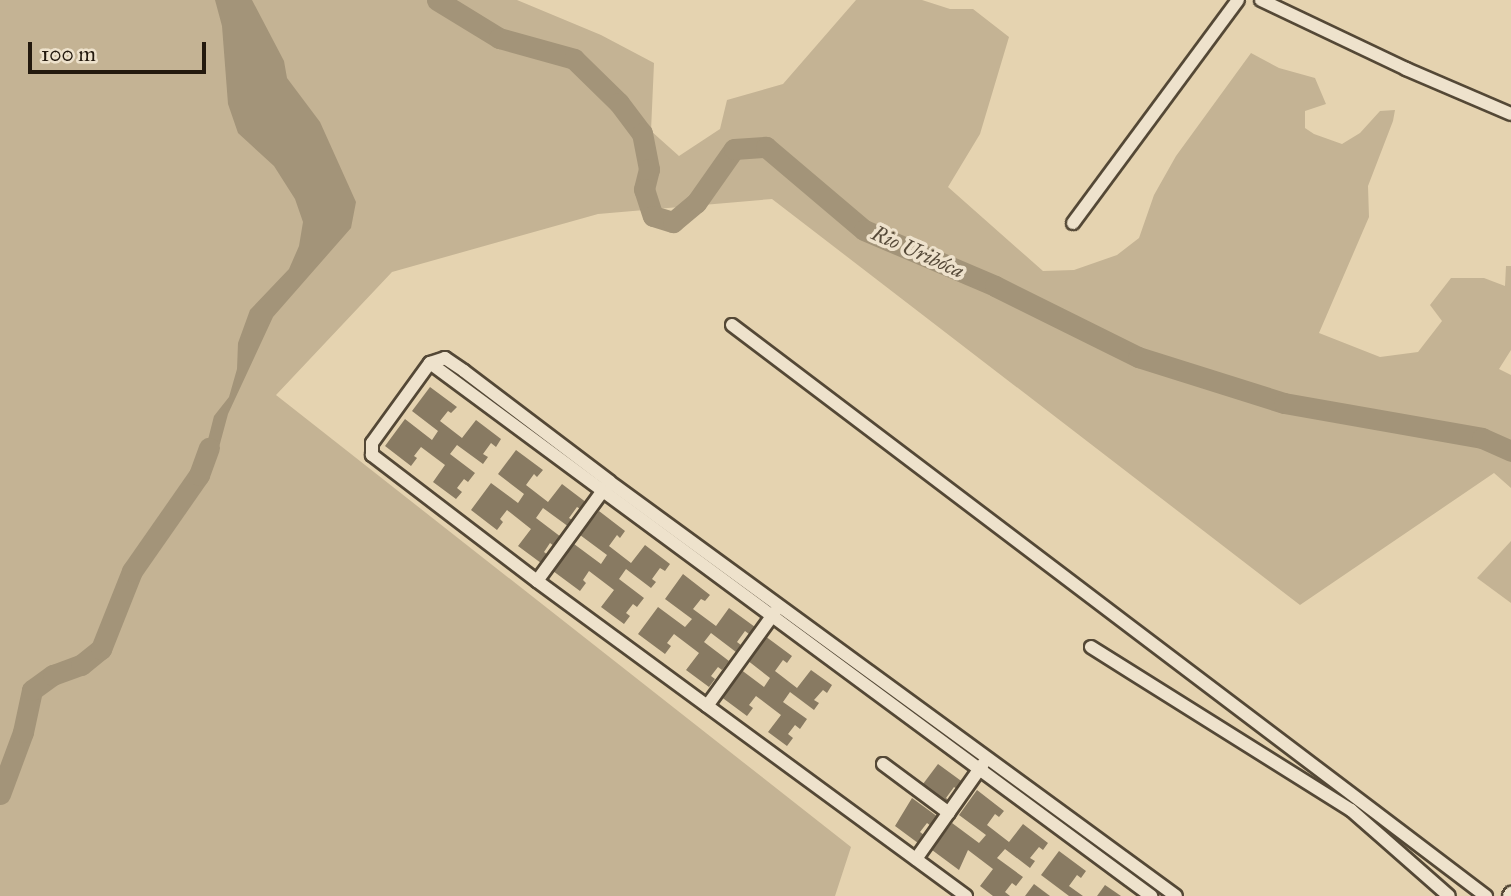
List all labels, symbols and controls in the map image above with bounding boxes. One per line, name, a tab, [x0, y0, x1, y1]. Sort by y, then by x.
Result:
scale bar	[32, 28, 210, 72]
text: 100 m	[41, 41, 96, 67]
water label: Rio Uribóca	[868, 220, 968, 284]

